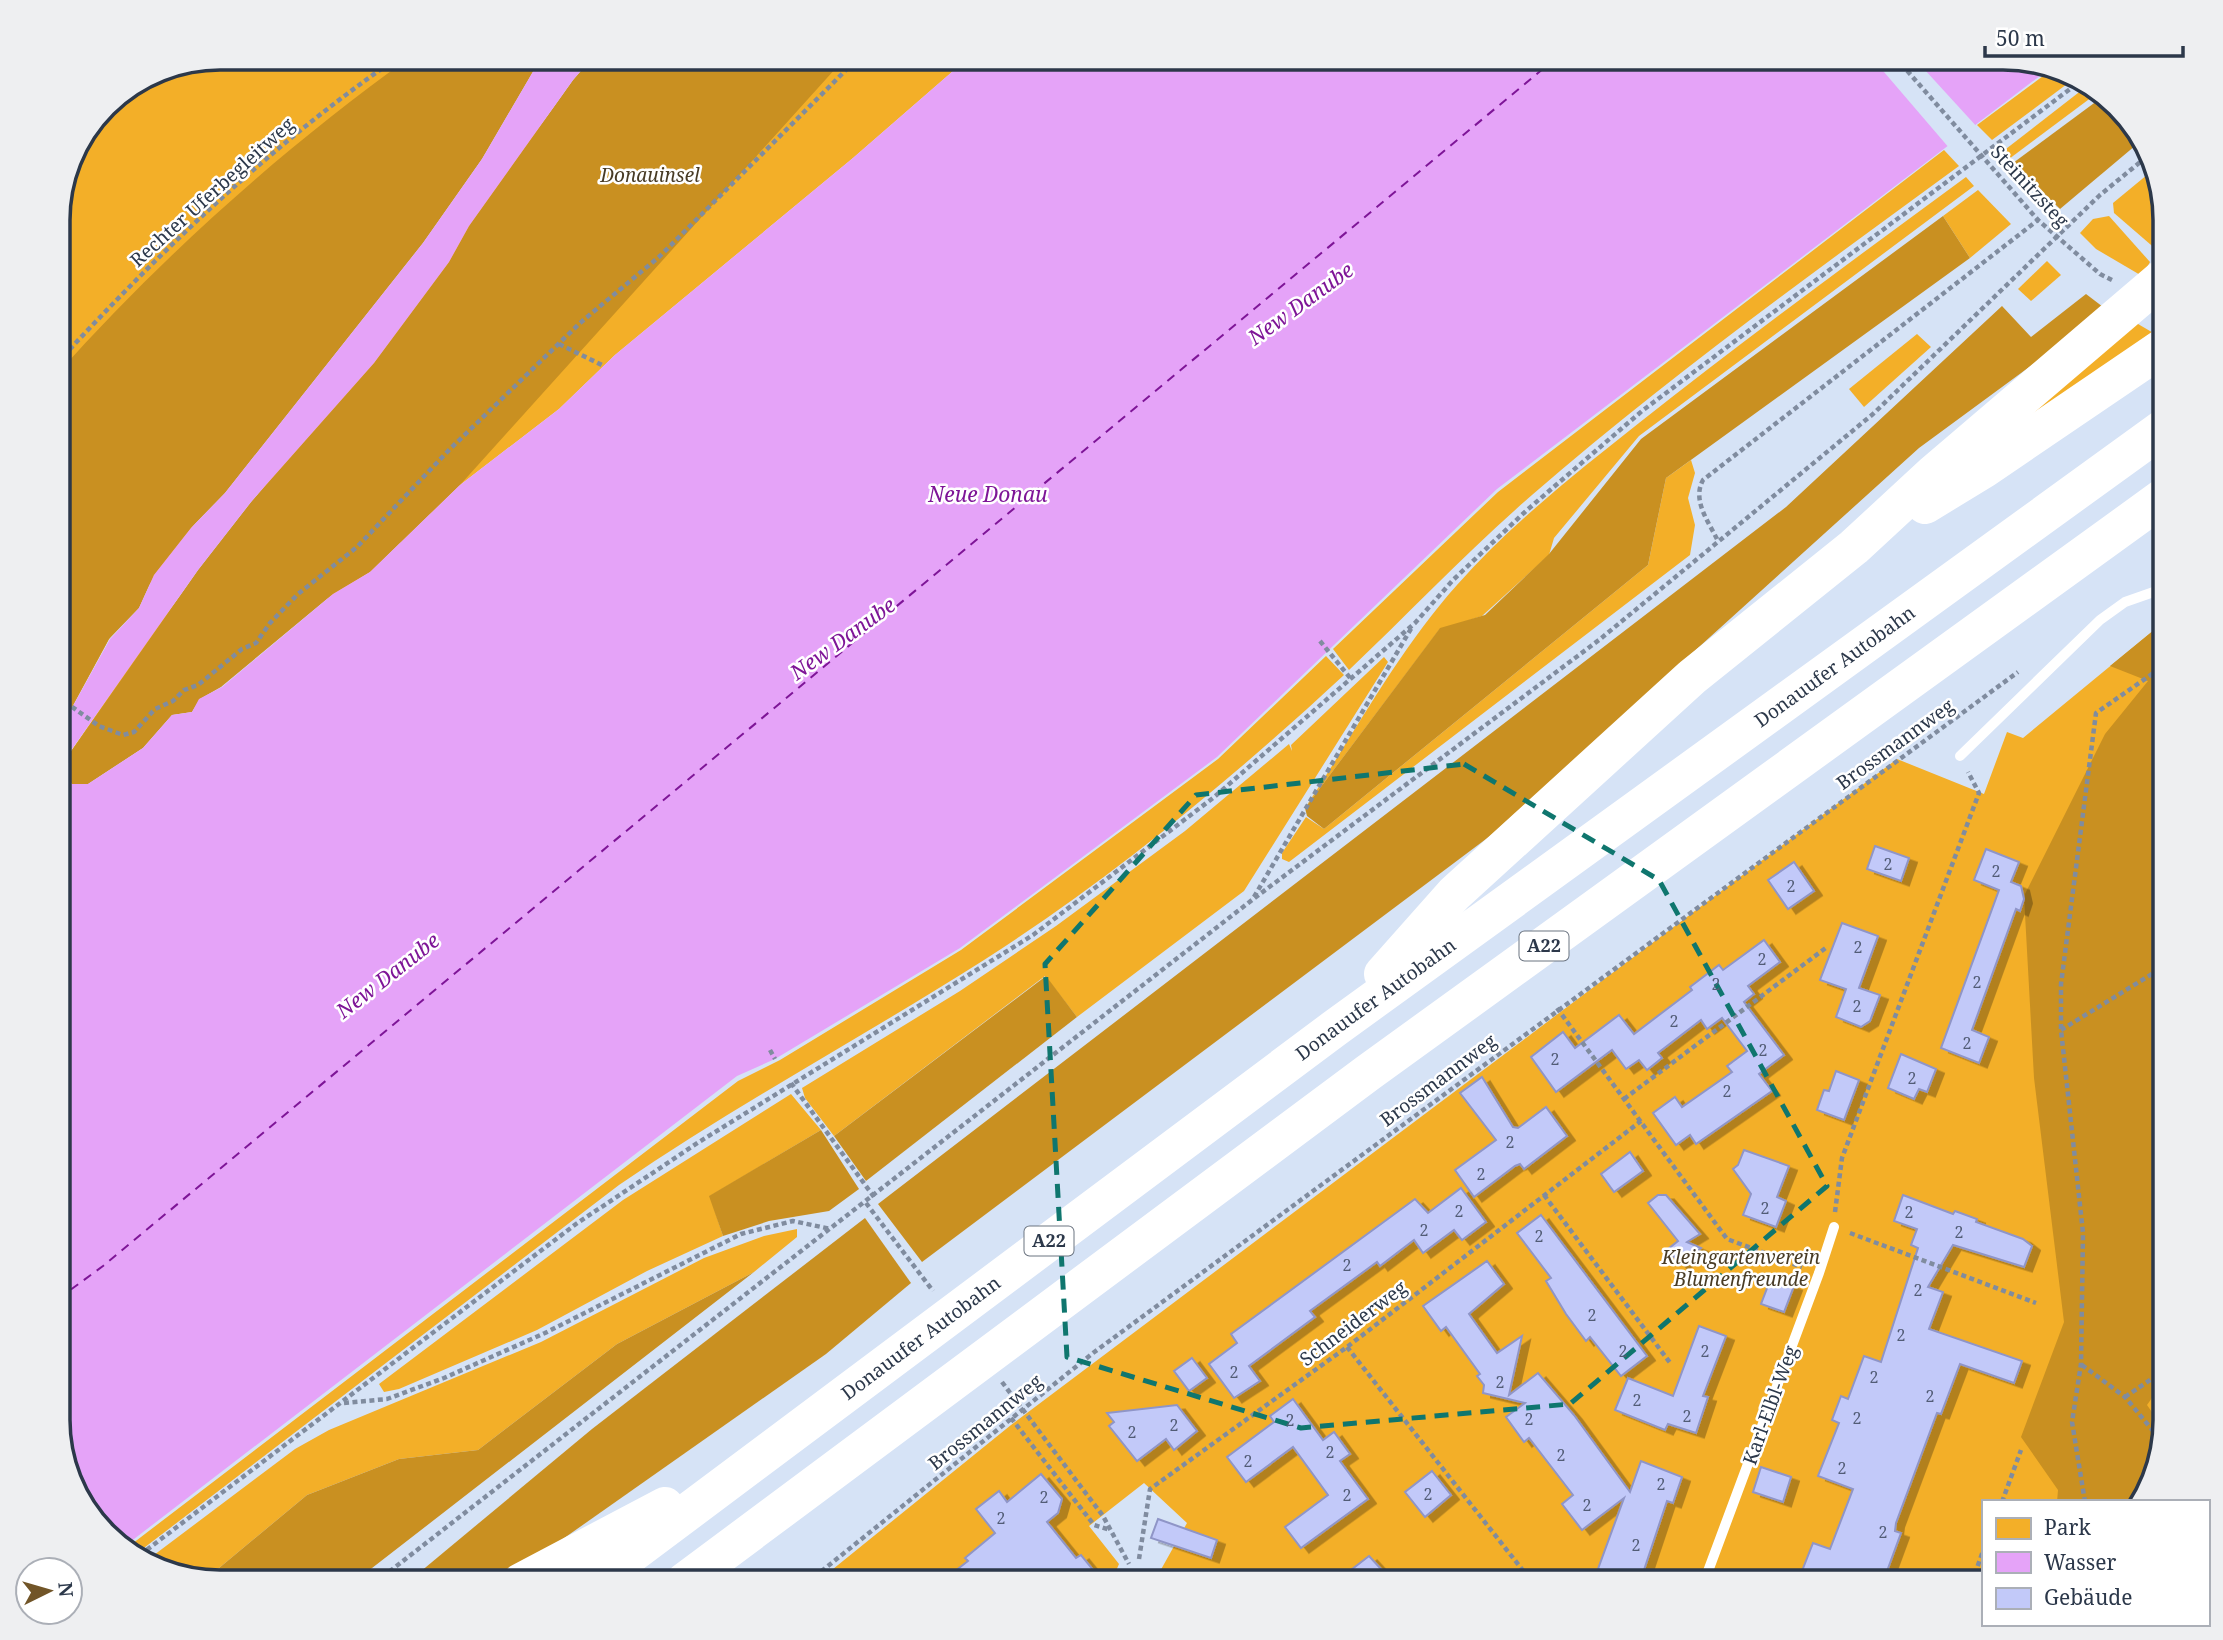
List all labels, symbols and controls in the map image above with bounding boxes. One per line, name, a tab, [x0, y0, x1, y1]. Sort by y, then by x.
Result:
scale bar	[1985, 14, 2183, 58]
text: 50 m	[1996, 24, 2045, 52]
street label: Rechter Uferbegleitweg	[124, 111, 300, 273]
street label: Steinitzsteg	[1985, 139, 2075, 233]
park label: Donauinsel	[599, 162, 700, 188]
water label: New Danube	[1241, 256, 1359, 351]
water label: Neue Donau	[927, 480, 1048, 508]
water label: New Danube	[783, 591, 901, 686]
street label: Donauufer Autobahn	[1749, 599, 1920, 733]
street label: Brossmannweg	[1831, 693, 1959, 795]
house number: 2	[1884, 853, 1892, 875]
house number: 2	[1992, 860, 2000, 882]
house number: 2	[1787, 875, 1795, 897]
water label: New Danube	[329, 926, 445, 1025]
road number: A22	[1520, 931, 1568, 960]
street label: Donauufer Autobahn	[1290, 932, 1461, 1066]
house number: 2	[1854, 936, 1862, 958]
house number: 2	[1758, 948, 1766, 970]
house number: 2	[1973, 971, 1981, 993]
house number: 2	[1712, 973, 1720, 995]
house number: 2	[1853, 995, 1861, 1017]
house number: 2	[1670, 1010, 1678, 1032]
street label: Brossmannweg	[1375, 1028, 1501, 1132]
house number: 2	[1963, 1032, 1971, 1054]
house number: 2	[1759, 1039, 1767, 1061]
house number: 2	[1551, 1048, 1559, 1070]
house number: 2	[1908, 1067, 1916, 1089]
house number: 2	[1723, 1080, 1731, 1102]
house number: 2	[1506, 1131, 1514, 1153]
house number: 2	[1477, 1163, 1485, 1185]
house number: 2	[1761, 1197, 1769, 1219]
house number: 2	[1455, 1200, 1463, 1222]
house number: 2	[1905, 1201, 1913, 1223]
house number: 2	[1420, 1219, 1428, 1241]
house number: 2	[1955, 1221, 1963, 1243]
house number: 2	[1535, 1225, 1543, 1247]
road number: A22	[1024, 1226, 1074, 1256]
park label: Kleingartenverein Blumenfreunde	[1661, 1244, 1821, 1292]
house number: 2	[1343, 1254, 1351, 1276]
street label: Donauufer Autobahn	[836, 1270, 1006, 1406]
street label: Schneiderweg	[1294, 1274, 1412, 1372]
house number: 2	[1914, 1279, 1922, 1301]
house number: 2	[1588, 1304, 1596, 1326]
house number: 2	[1897, 1324, 1905, 1346]
house number: 2	[1619, 1340, 1627, 1362]
house number: 2	[1701, 1340, 1709, 1362]
street label: Karl-Elbl-Weg	[1736, 1342, 1804, 1468]
house number: 2	[1230, 1361, 1238, 1383]
house number: 2	[1870, 1366, 1878, 1388]
street label: Brossmannweg	[923, 1368, 1047, 1476]
house number: 2	[1496, 1371, 1504, 1393]
house number: 2	[1926, 1385, 1934, 1407]
house number: 2	[1633, 1389, 1641, 1411]
house number: 2	[1683, 1405, 1691, 1427]
house number: 2	[1853, 1407, 1861, 1429]
house number: 2	[1525, 1408, 1533, 1430]
house number: 2	[1286, 1409, 1294, 1431]
house number: 2	[1170, 1414, 1178, 1436]
house number: 2	[1128, 1421, 1136, 1443]
house number: 2	[1326, 1441, 1334, 1463]
house number: 2	[1557, 1444, 1565, 1466]
house number: 2	[1244, 1450, 1252, 1472]
house number: 2	[1838, 1457, 1846, 1479]
house number: 2	[1657, 1473, 1665, 1495]
house number: 2	[1424, 1483, 1432, 1505]
house number: 2	[1343, 1484, 1351, 1506]
house number: 2	[1040, 1486, 1048, 1508]
house number: 2	[1583, 1494, 1591, 1516]
legend	[1982, 1500, 2209, 1626]
house number: 2	[997, 1507, 1005, 1529]
text: Park	[2044, 1513, 2091, 1541]
house number: 2	[1879, 1521, 1887, 1543]
house number: 2	[1632, 1534, 1640, 1556]
text: Wasser	[2044, 1548, 2117, 1576]
north arrow	[14, 1556, 84, 1626]
text: N	[52, 1581, 80, 1598]
text: Gebäude	[2044, 1583, 2132, 1611]

